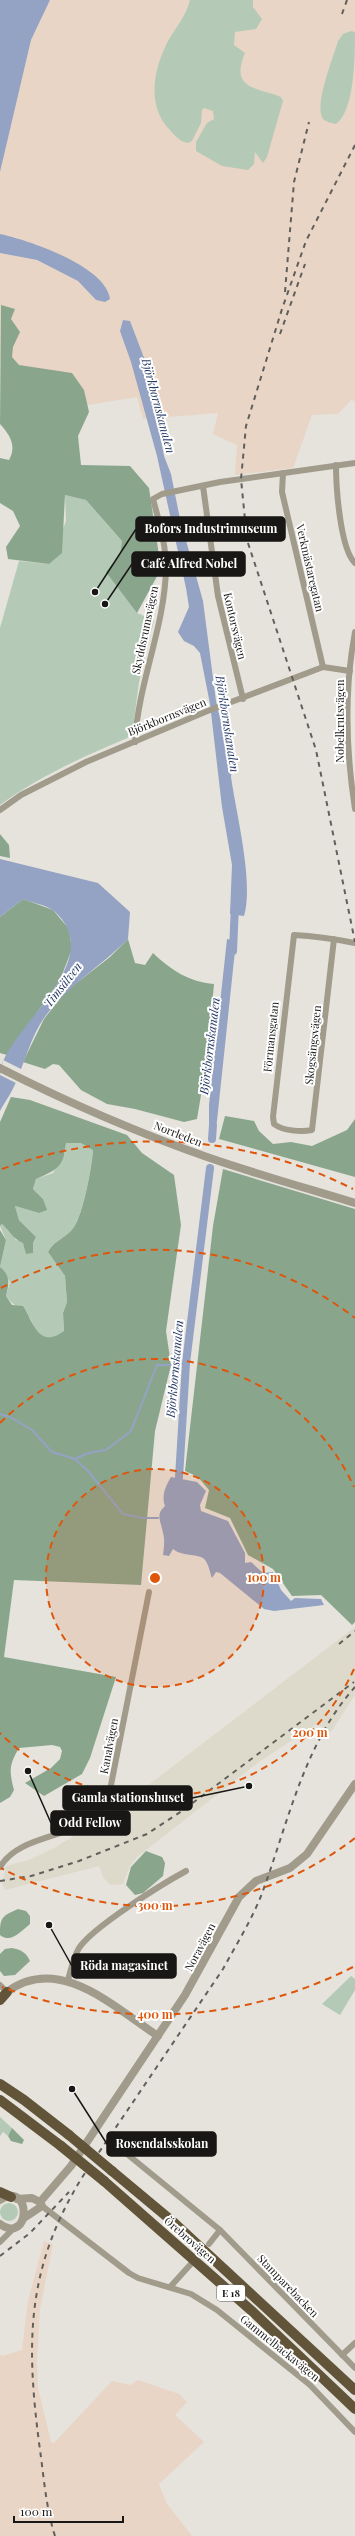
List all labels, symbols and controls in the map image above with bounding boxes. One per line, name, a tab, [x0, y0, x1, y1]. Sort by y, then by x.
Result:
water label: Björkbornskanalen	[138, 356, 179, 455]
callout: Bofors Industrimuseum	[136, 517, 285, 541]
text: Bofors Industrimuseum	[145, 520, 278, 536]
street label: Verkmästaregatan	[293, 522, 328, 614]
callout: Café Alfred Nobel	[132, 552, 245, 576]
text: Café Alfred Nobel	[141, 555, 238, 571]
street label: Skyddsrumsvägen	[128, 584, 161, 675]
street label: Kontorsvägen	[221, 591, 251, 661]
water label: Björkbornskanalen	[212, 673, 244, 773]
street label: Nobelkrutsvägen	[332, 679, 347, 763]
street label: Björkbornsvägen	[125, 694, 209, 739]
water label: Timsälven	[39, 958, 85, 1010]
water label: Björkbornskanalen	[195, 996, 223, 1096]
street label: Förmansgatan	[259, 1001, 282, 1073]
street label: Skogsängsvägen	[301, 1004, 324, 1085]
street label: Norrleden	[152, 1118, 205, 1150]
water label: Björkbornskanalen	[162, 1320, 186, 1419]
text: 100 m	[247, 1569, 281, 1585]
centre of rings	[148, 1571, 162, 1585]
street label: Kanalvägen	[96, 1716, 121, 1775]
text: 200 m	[292, 1724, 328, 1740]
callout: Gamla stationshuset	[63, 1786, 192, 1810]
text: Gamla stationshuset	[72, 1789, 185, 1805]
callout: Odd Fellow	[51, 1811, 130, 1835]
text: Odd Fellow	[58, 1814, 122, 1830]
text: 300 m	[138, 1897, 173, 1913]
street label: Noravägen	[181, 1920, 219, 1973]
callout: Röda magasinet	[72, 1954, 176, 1978]
text: Röda magasinet	[80, 1957, 169, 1973]
text: 400 m	[137, 2006, 173, 2022]
callout: Rosendalsskolan	[107, 2132, 216, 2156]
text: Rosendalsskolan	[116, 2135, 209, 2151]
street label: Örebrovägen	[161, 2213, 220, 2267]
street label: Stamparebacken	[254, 2251, 323, 2321]
road number: E 18	[217, 2285, 245, 2301]
street label: Gammelbackavägen	[237, 2311, 324, 2385]
scale bar	[14, 2498, 123, 2524]
text: 100 m	[20, 2503, 53, 2519]

